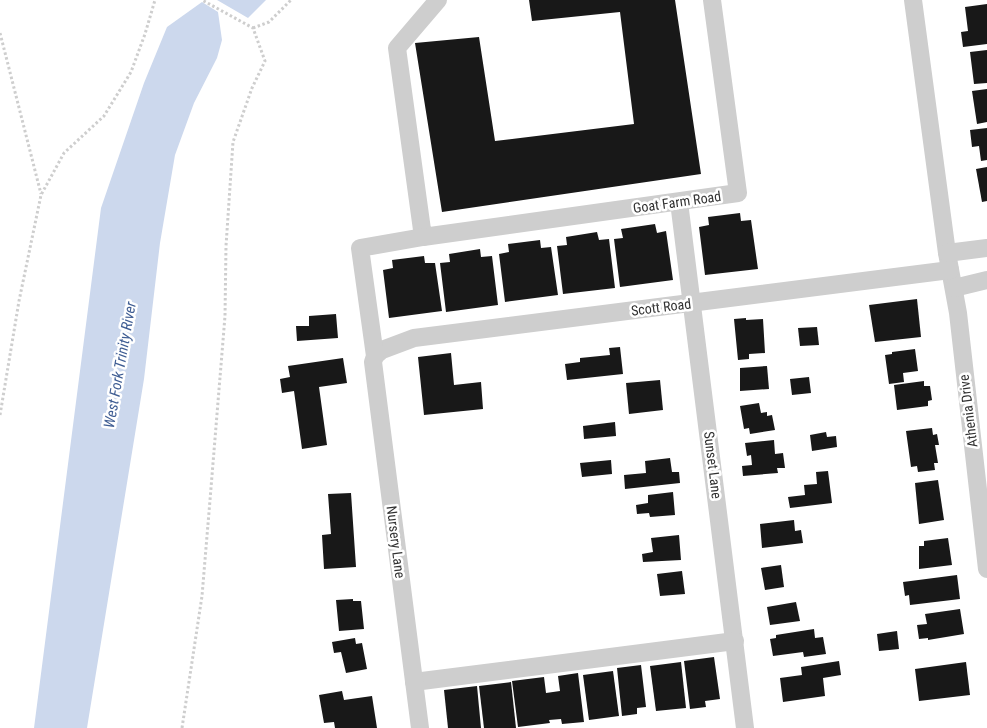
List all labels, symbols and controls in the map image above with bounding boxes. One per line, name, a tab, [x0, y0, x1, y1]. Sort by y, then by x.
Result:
street label: Goat Farm Road	[632, 188, 722, 216]
street label: Scott Road	[630, 295, 692, 319]
water label: West Fork Trinity River	[100, 300, 140, 429]
street label: Athenia Drive	[956, 373, 980, 448]
street label: Sunset Lane	[701, 430, 725, 500]
street label: Nursery Lane	[384, 505, 408, 580]

